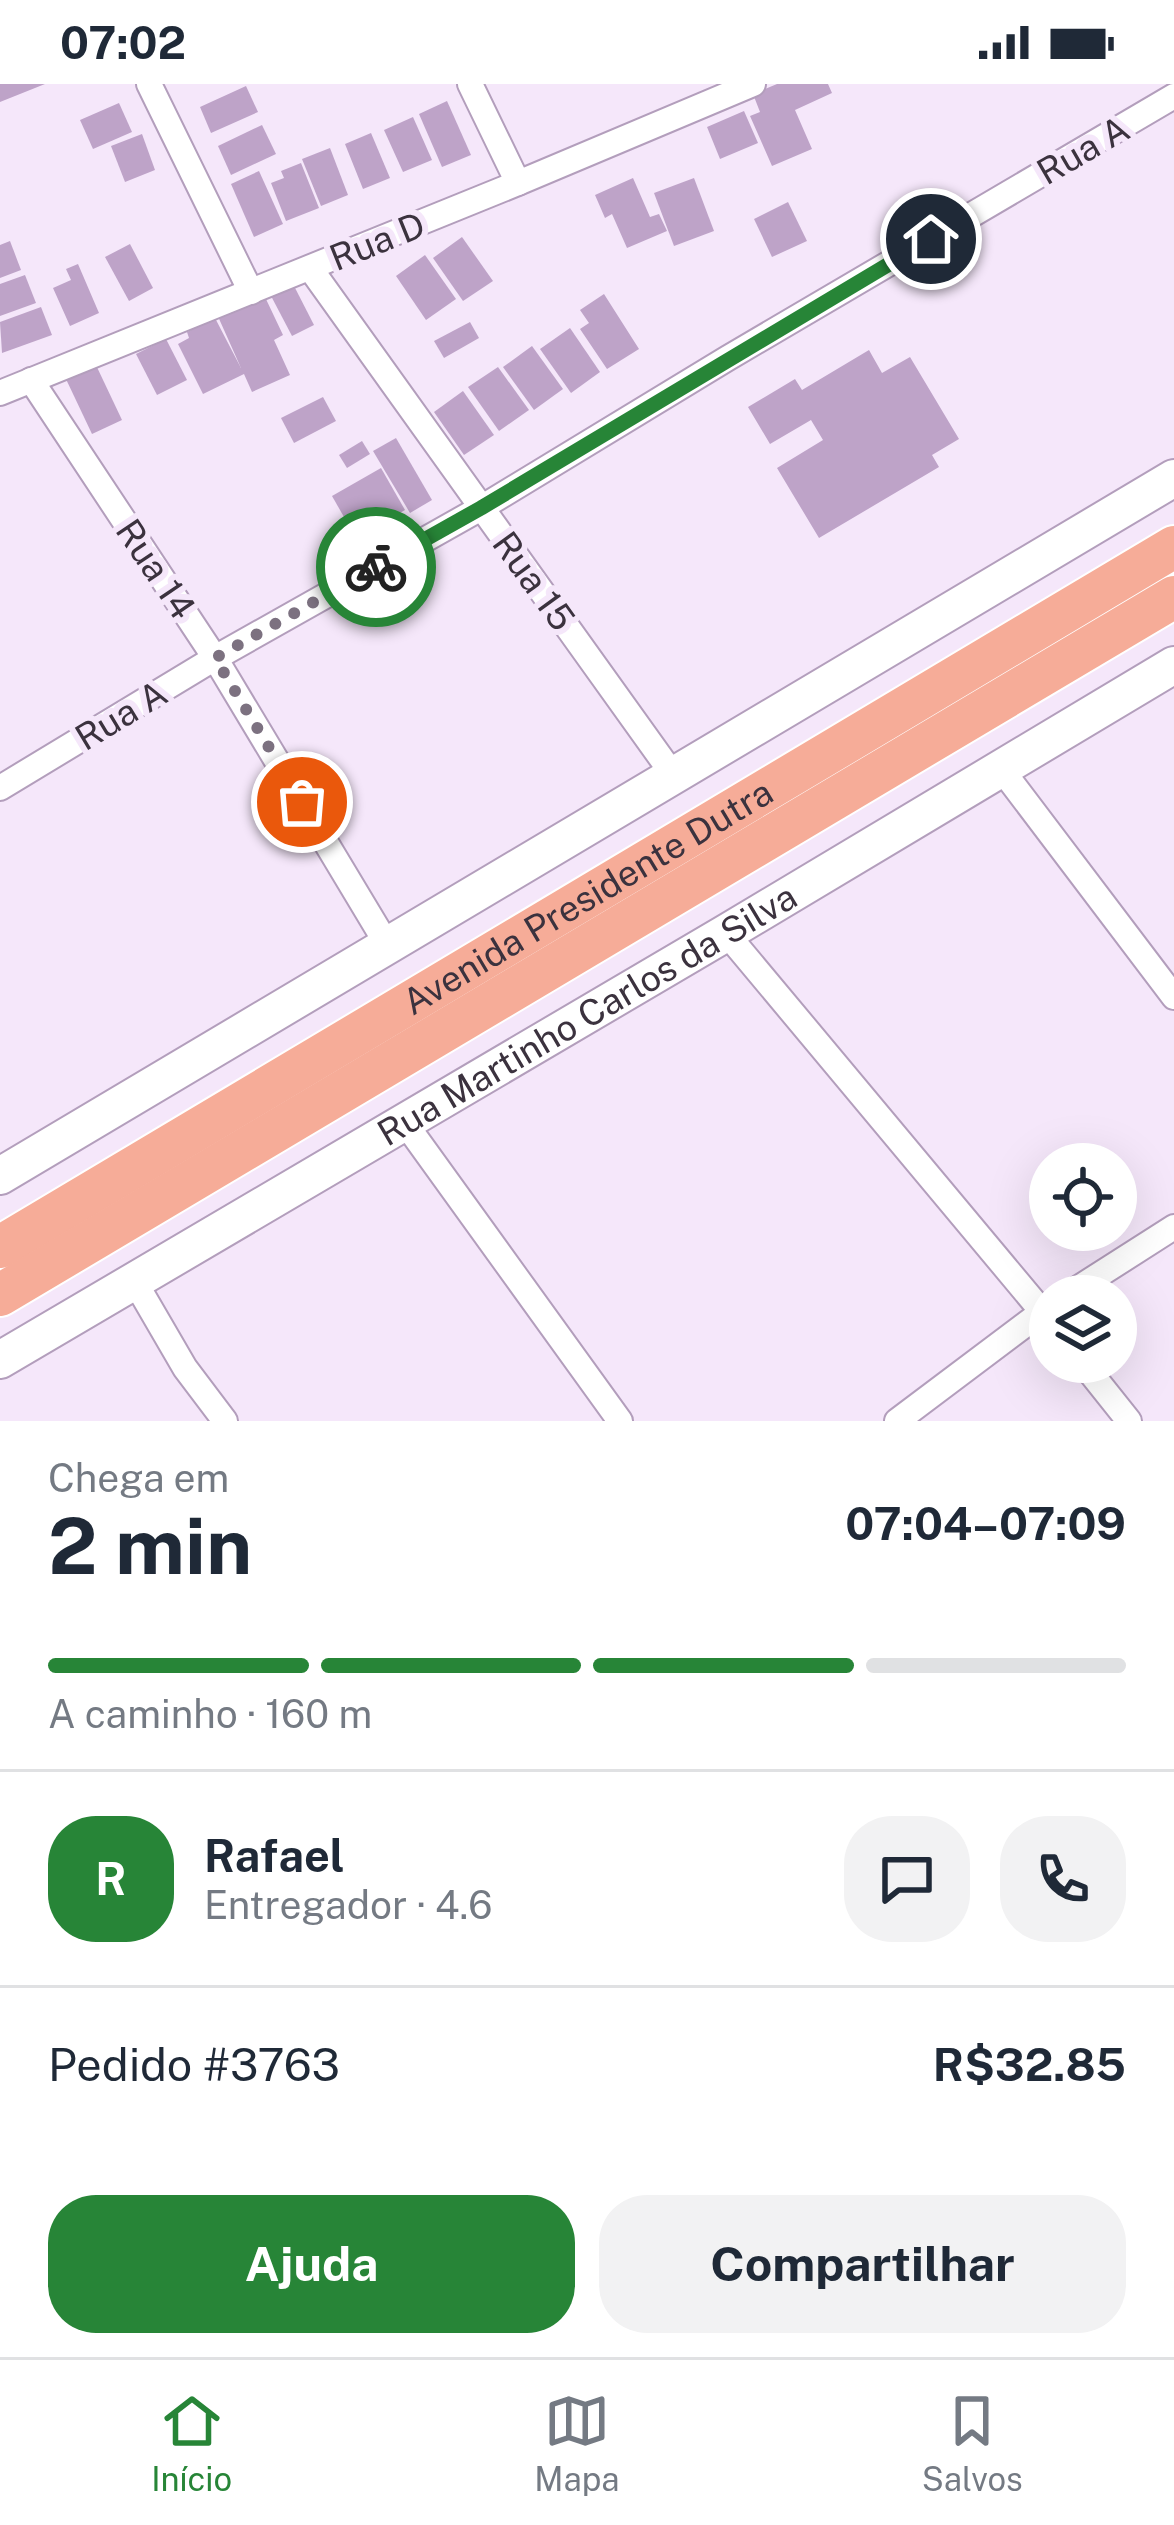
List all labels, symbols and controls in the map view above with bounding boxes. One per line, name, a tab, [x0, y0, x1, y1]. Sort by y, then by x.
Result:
text: 07:02	[60, 16, 186, 69]
street label: Rua A	[1030, 107, 1136, 193]
pin	[880, 188, 982, 290]
street label: Rua D	[323, 203, 431, 279]
icon: home	[898, 206, 964, 272]
courier	[316, 507, 436, 627]
street label: Rua 14	[108, 511, 204, 627]
street label: Rua 15	[484, 524, 584, 638]
icon: bike	[343, 534, 409, 600]
street label: Rua A	[68, 671, 174, 759]
pin	[251, 751, 353, 853]
icon: bag	[269, 769, 335, 835]
street label: Avenida Presidente Dutra	[395, 770, 780, 1023]
street label: Rua Martinho Carlos da Silva	[370, 875, 804, 1154]
map controls	[1029, 1143, 1137, 1383]
button: locate	[1029, 1143, 1137, 1251]
button: layers	[1029, 1275, 1137, 1383]
text: Chega em	[48, 1455, 229, 1501]
text: 07:04–07:09	[845, 1497, 1126, 1550]
text: 2 min	[48, 1500, 252, 1592]
text: A caminho · 160 m	[48, 1691, 372, 1737]
button: chat	[844, 1816, 970, 1942]
button: phone	[1000, 1816, 1126, 1942]
text: Rafael	[204, 1829, 345, 1882]
text: R	[95, 1852, 127, 1905]
text: Entregador · 4.6	[204, 1882, 492, 1928]
text: Pedido #3763	[48, 2038, 340, 2091]
text: R$32.85	[933, 2038, 1126, 2091]
button: Ajuda	[48, 2195, 575, 2333]
button: Compartilhar	[599, 2195, 1126, 2333]
tab: Início	[151, 2388, 232, 2498]
tab: Mapa	[534, 2388, 619, 2498]
tab: Salvos	[922, 2388, 1023, 2498]

